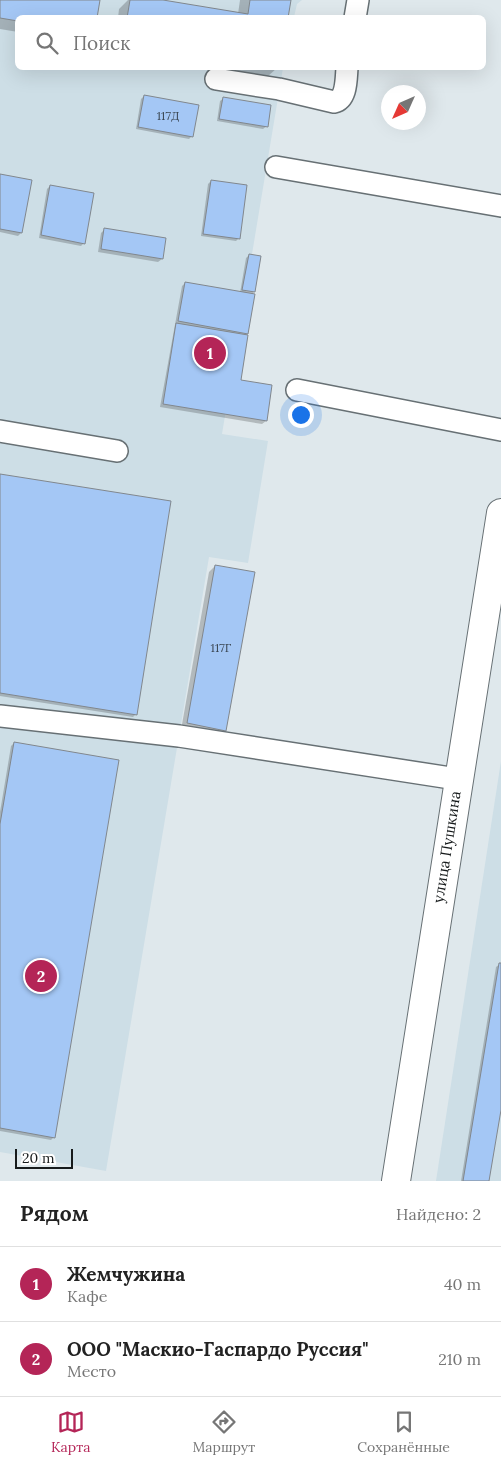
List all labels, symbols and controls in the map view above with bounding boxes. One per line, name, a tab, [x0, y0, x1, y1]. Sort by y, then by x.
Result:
search box	[15, 15, 486, 70]
icon: search	[33, 29, 61, 57]
text: Поиск	[73, 31, 130, 55]
north arrow	[381, 85, 426, 130]
house number: 117Д	[157, 108, 179, 123]
pin: 1	[194, 334, 226, 372]
your location	[288, 402, 314, 428]
house number: 117Г	[211, 640, 232, 655]
street label: улица Пушкина	[428, 789, 465, 904]
pin: 2	[25, 957, 57, 995]
scale bar	[15, 1146, 72, 1169]
text: 20 m	[22, 1149, 54, 1167]
text: Рядом	[20, 1200, 89, 1227]
text: Найдено: 2	[396, 1204, 481, 1224]
text: Жемчужина	[67, 1262, 185, 1286]
text: 1	[33, 1274, 39, 1294]
text: 40 m	[444, 1274, 481, 1294]
text: Кафе	[67, 1286, 107, 1306]
text: ООО "Маскио-Гаспардо Руссия"	[67, 1337, 368, 1361]
text: 2	[32, 1349, 40, 1369]
text: 210 m	[438, 1349, 481, 1369]
text: Место	[67, 1361, 116, 1381]
tab: Карта	[51, 1408, 90, 1456]
tab: Маршрут	[193, 1408, 255, 1456]
tab: Сохранённые	[357, 1408, 450, 1456]

